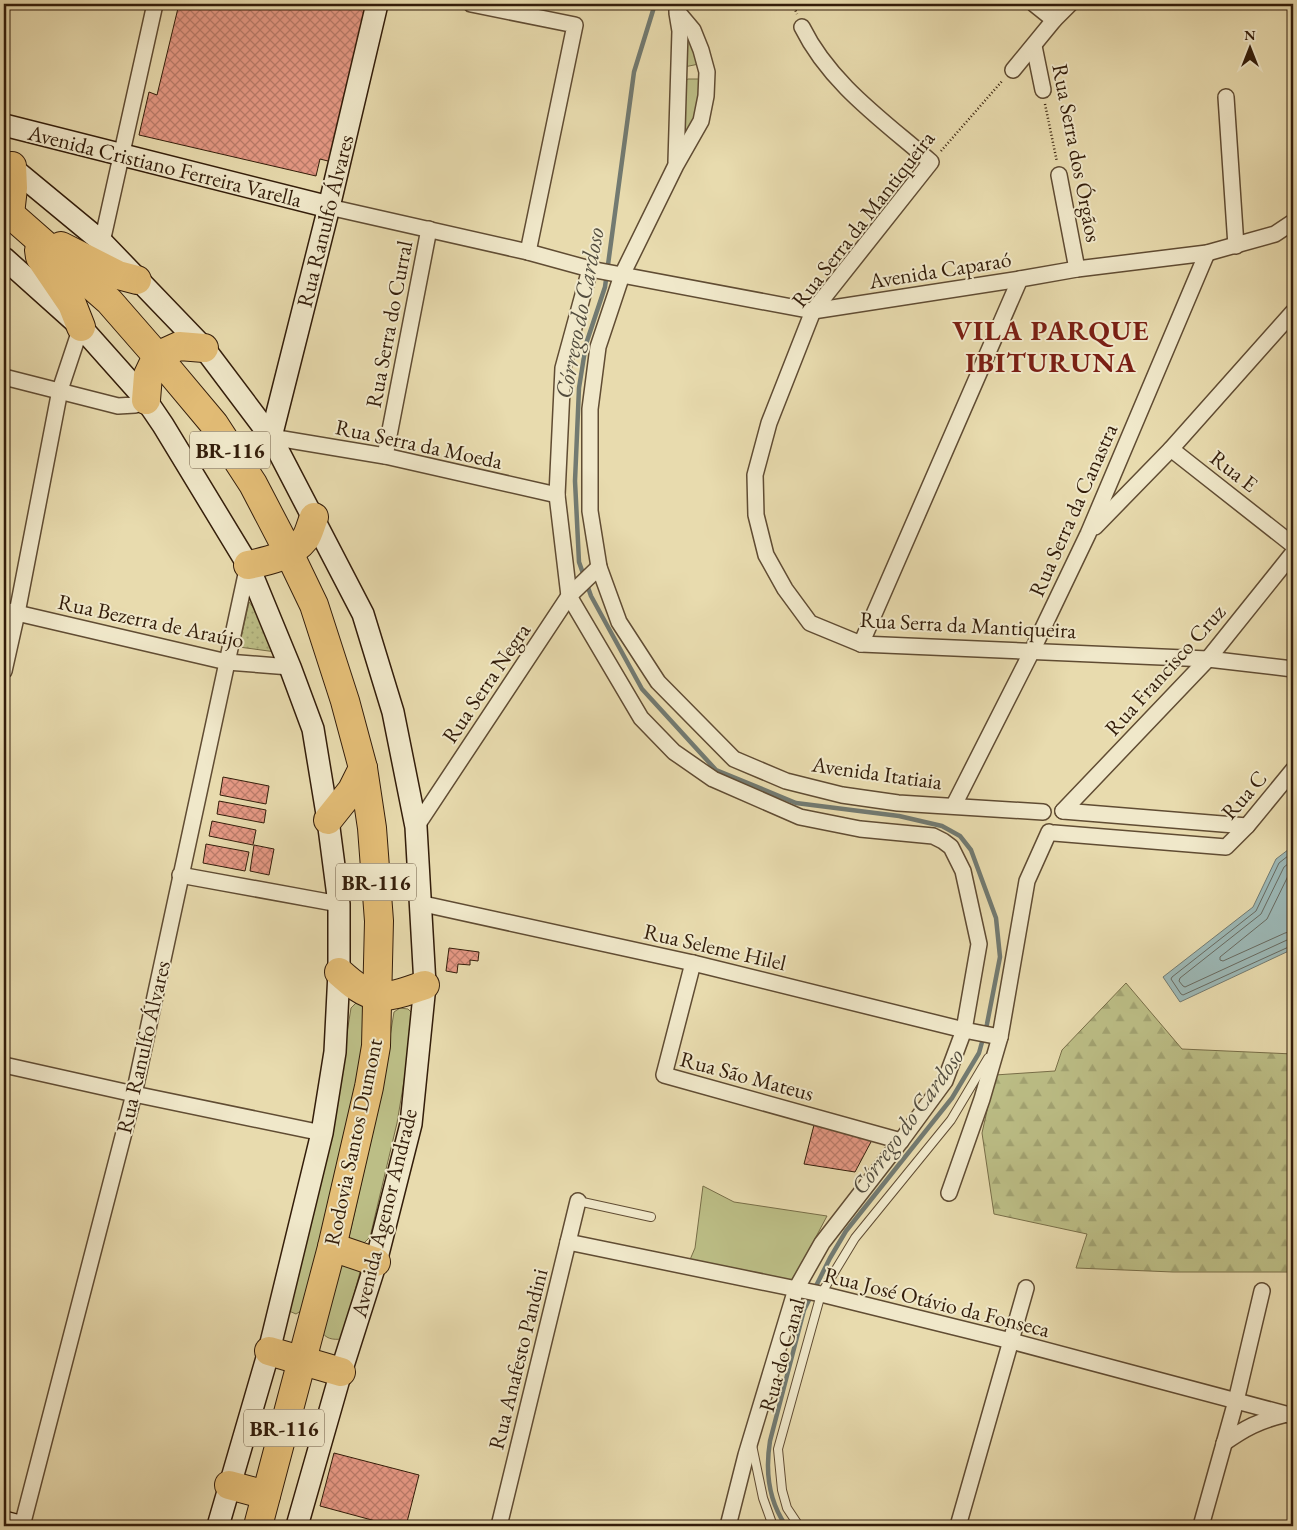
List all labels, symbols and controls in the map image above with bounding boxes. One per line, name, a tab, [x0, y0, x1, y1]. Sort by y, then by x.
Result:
north arrow	[1224, 22, 1274, 72]
text: N	[1244, 26, 1256, 44]
street label: Rua Serra dos Órgãos	[1045, 61, 1109, 245]
street label: Avenida Cristiano Ferreira Varella	[24, 118, 305, 214]
street label: Rua Serra da Mantiqueira	[785, 125, 941, 313]
street label: Rua Ranulfo Álvares	[290, 132, 360, 310]
water label: Córrego do Cardoso	[547, 225, 611, 401]
street label: Rua Serra do Curral	[359, 238, 419, 410]
street label: Avenida Caparaó	[866, 244, 1013, 296]
district label: VILA PARQUE IBITURUNA	[952, 312, 1150, 380]
street label: Rua Serra da Moeda	[333, 412, 505, 476]
street label: Rua Serra da Canastra	[1022, 419, 1124, 601]
road number: BR-116	[190, 432, 270, 468]
street label: Rua E	[1204, 443, 1264, 499]
street label: Rua Bezerra de Araújo	[55, 587, 247, 655]
street label: Rua Francisco Cruz	[1098, 598, 1232, 742]
street label: Rua Serra da Mantiqueira	[859, 605, 1077, 645]
street label: Rua Serra Negra	[435, 617, 537, 749]
street label: Avenida Itatiaia	[809, 749, 944, 797]
street label: Rua C	[1215, 764, 1273, 826]
road number: BR-116	[336, 864, 416, 900]
street label: Rua Seleme Hilel	[641, 916, 789, 978]
street label: Rua Ranulfo Álvares	[109, 958, 177, 1136]
street label: Rodovia Santos Dumont	[317, 1036, 389, 1248]
water label: Córrego do Cardoso	[843, 1042, 971, 1200]
street label: Rua São Mateus	[677, 1044, 817, 1108]
street label: Avenida Agenor Andrade	[344, 1105, 424, 1321]
street label: Rua José Otávio da Fonseca	[821, 1260, 1053, 1344]
street label: Rua Anafesto Pandini	[482, 1266, 554, 1452]
street label: Rua do Canal	[752, 1295, 812, 1415]
road number: BR-116	[244, 1410, 324, 1446]

